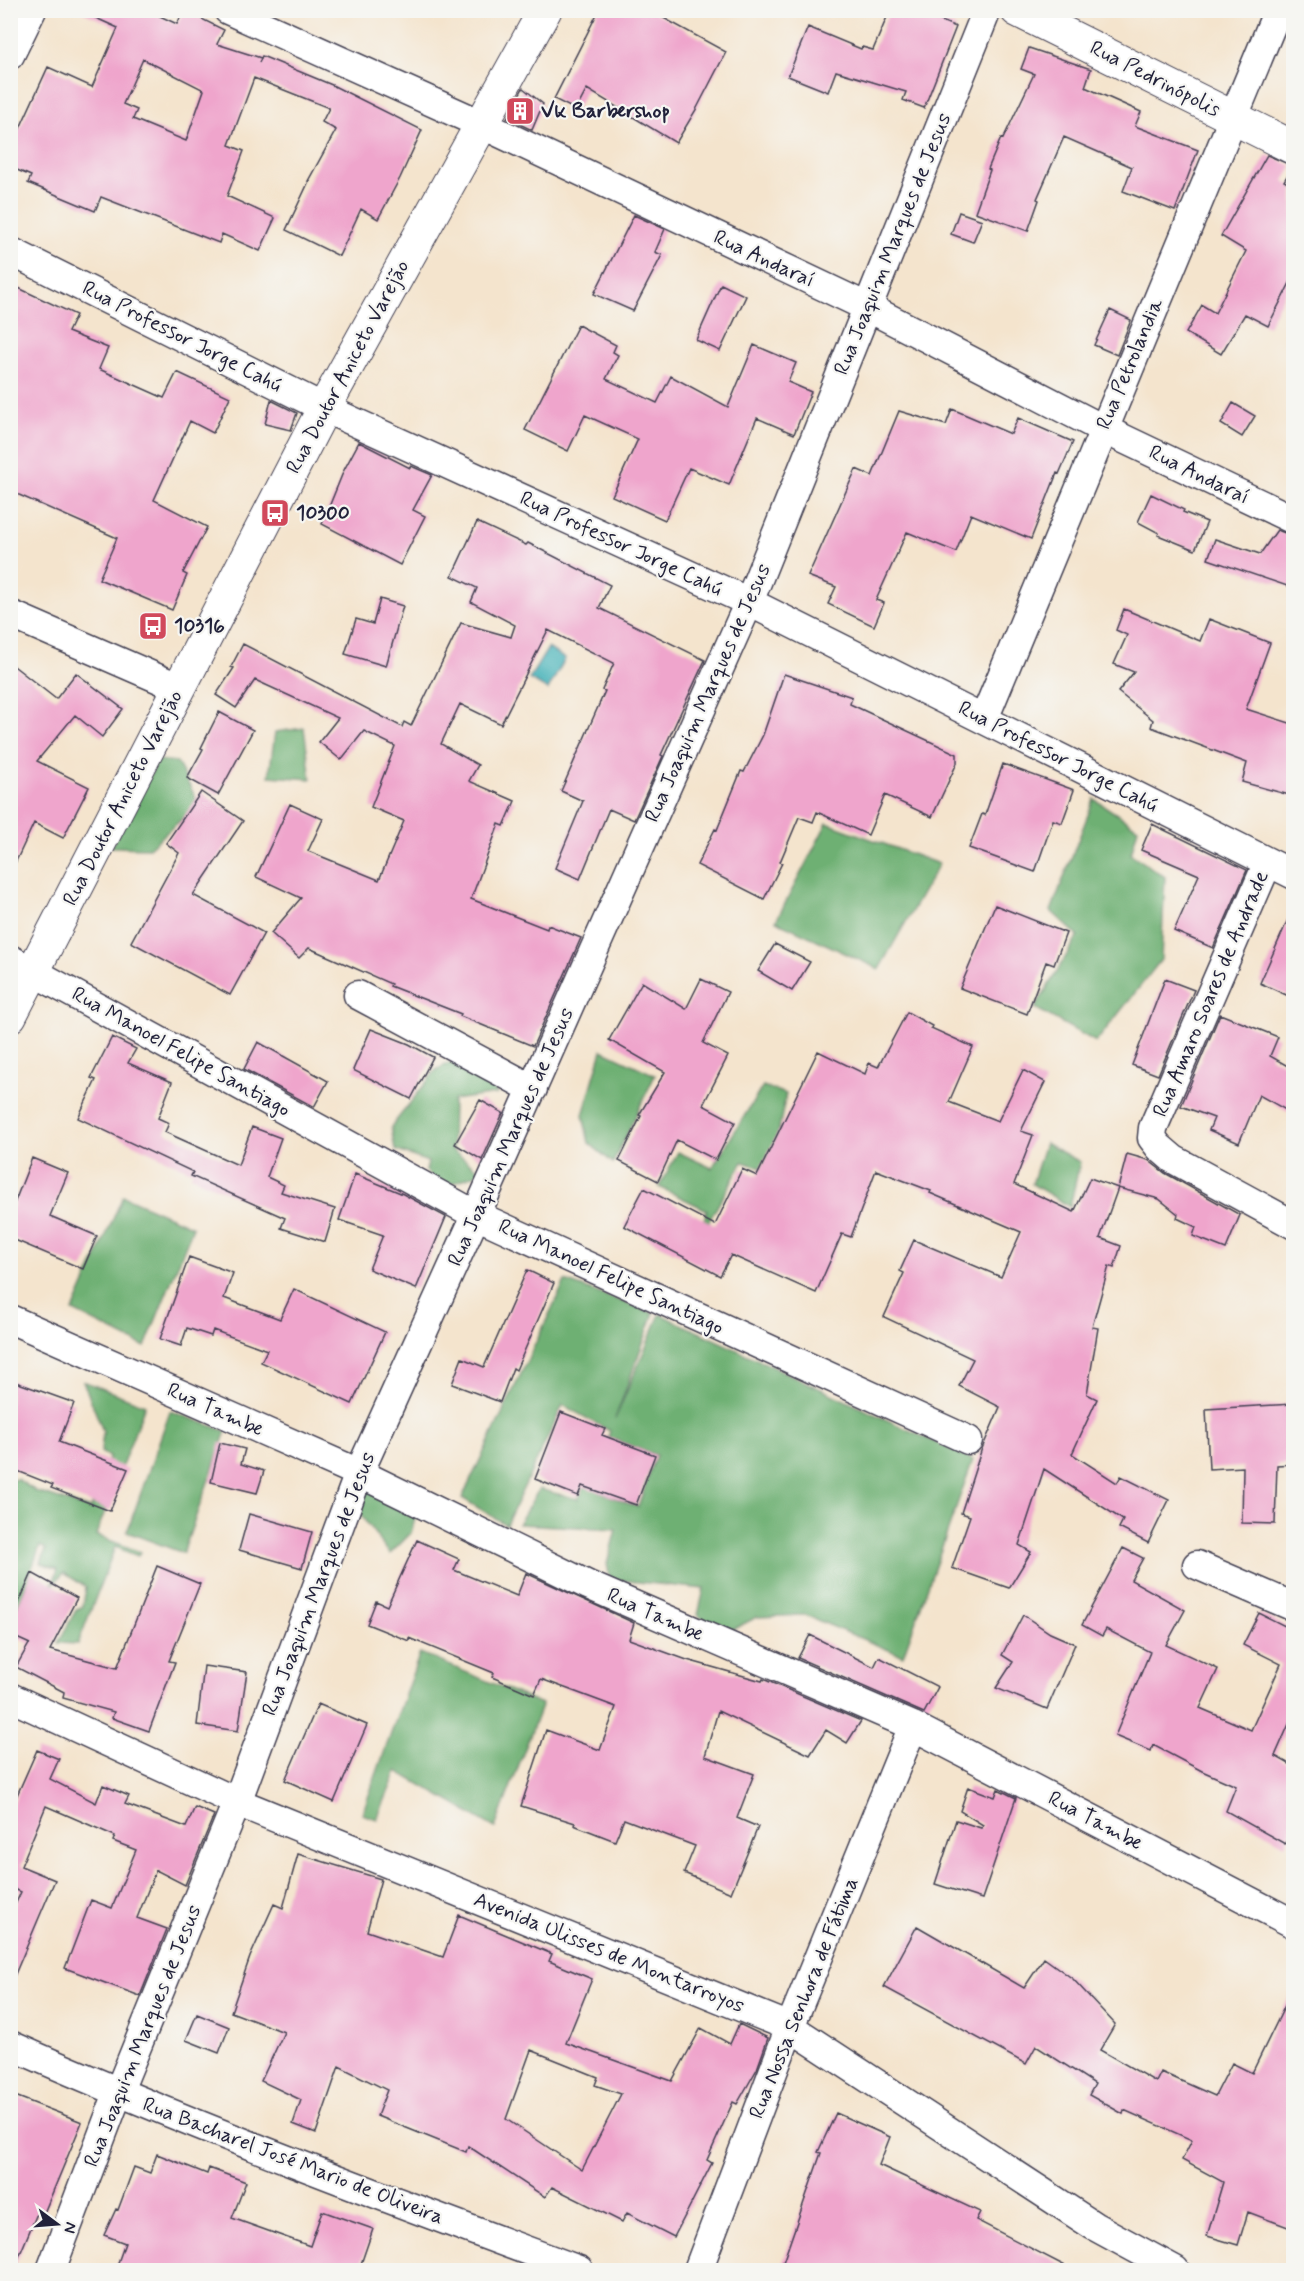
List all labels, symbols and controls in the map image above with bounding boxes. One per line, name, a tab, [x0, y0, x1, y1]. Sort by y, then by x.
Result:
street label: Rua Pedrinópolis	[1085, 34, 1225, 124]
building icon: Vk Barbershop	[504, 95, 536, 127]
place label: Vk Barbershop	[541, 97, 670, 125]
street label: Rua Joaquim Marques de Jesus	[828, 109, 958, 379]
street label: Rua Andaraí	[709, 223, 819, 295]
street label: Rua Doutor Aniceto Varejão	[280, 255, 416, 479]
street label: Rua Professor Jorge Cahú	[77, 274, 287, 400]
street label: Rua Petrolandia	[1090, 294, 1170, 434]
street label: Rua Andaraí	[1144, 439, 1254, 511]
street label: Rua Professor Jorge Cahú	[515, 485, 727, 603]
bus stop icon: 10300	[259, 497, 291, 529]
place label: 10300	[296, 499, 350, 527]
street label: Rua Joaquim Marques de Jesus	[638, 559, 778, 827]
bus stop icon: 10316	[137, 610, 169, 642]
place label: 10316	[174, 612, 225, 640]
street label: Rua Doutor Aniceto Varejão	[56, 685, 190, 911]
street label: Rua Professor Jorge Cahú	[953, 694, 1163, 820]
street label: Rua Amaro Soares de Andrade	[1146, 867, 1276, 1121]
street label: Rua Manoel Felipe Santiago	[67, 980, 295, 1124]
street label: Rua Joaquim Marques de Jesus	[441, 1003, 581, 1271]
street label: Rua Manoel Felipe Santiago	[494, 1212, 728, 1342]
street label: Rua Tambe	[162, 1376, 268, 1444]
street label: Rua Joaquim Marques de Jesus	[256, 1448, 382, 1720]
street label: Rua Tambe	[602, 1581, 708, 1649]
street label: Rua Tambe	[1043, 1785, 1147, 1857]
street label: Rua Nossa Senhora de Fátima	[743, 1873, 865, 2123]
street label: Avenida Ulisses de Montarroyos	[470, 1886, 748, 2020]
street label: Rua Joaquim Marques de Jesus	[78, 1901, 208, 2171]
street label: Rua Bacharel José Mario de Oliveira	[139, 2091, 447, 2231]
north arrow	[27, 2194, 87, 2254]
text: N	[58, 2220, 82, 2236]

